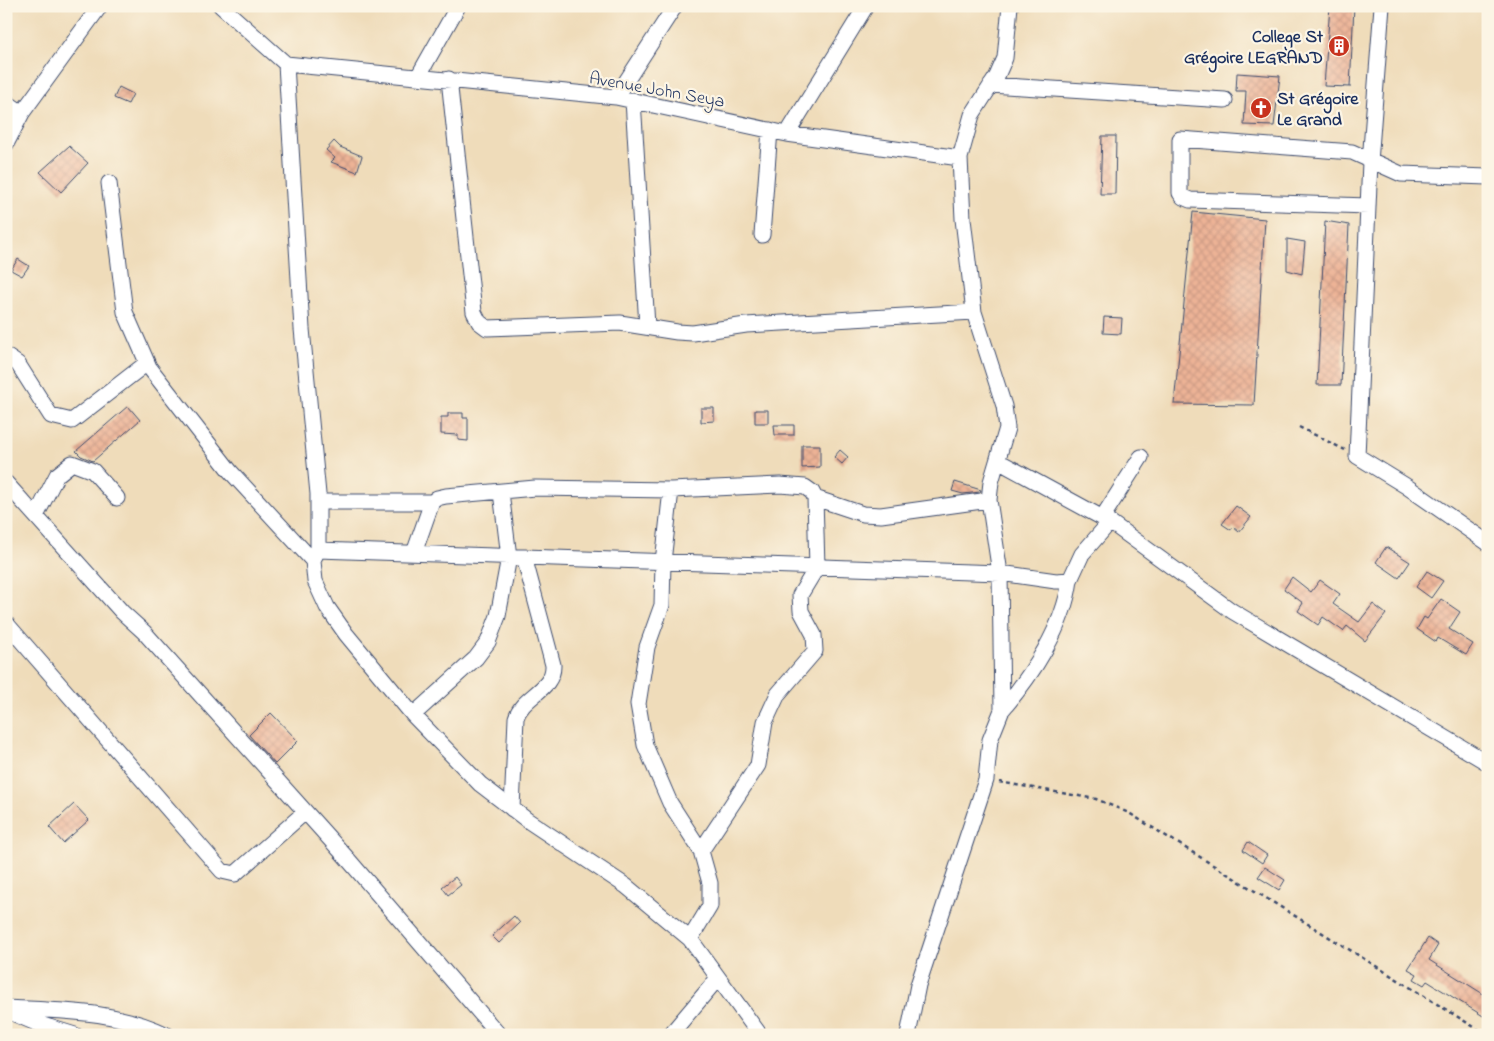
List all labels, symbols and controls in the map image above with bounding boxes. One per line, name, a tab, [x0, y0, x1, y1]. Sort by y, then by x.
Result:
place label: College St Grégoire LEGRAND	[1184, 25, 1324, 73]
building icon: College St Grégoire LEGRAND	[1327, 34, 1351, 58]
street label: Avenue John Seya	[587, 66, 726, 116]
place label: St Grégoire Le Grand	[1277, 87, 1359, 134]
church icon: St Grégoire Le Grand	[1249, 96, 1273, 120]

